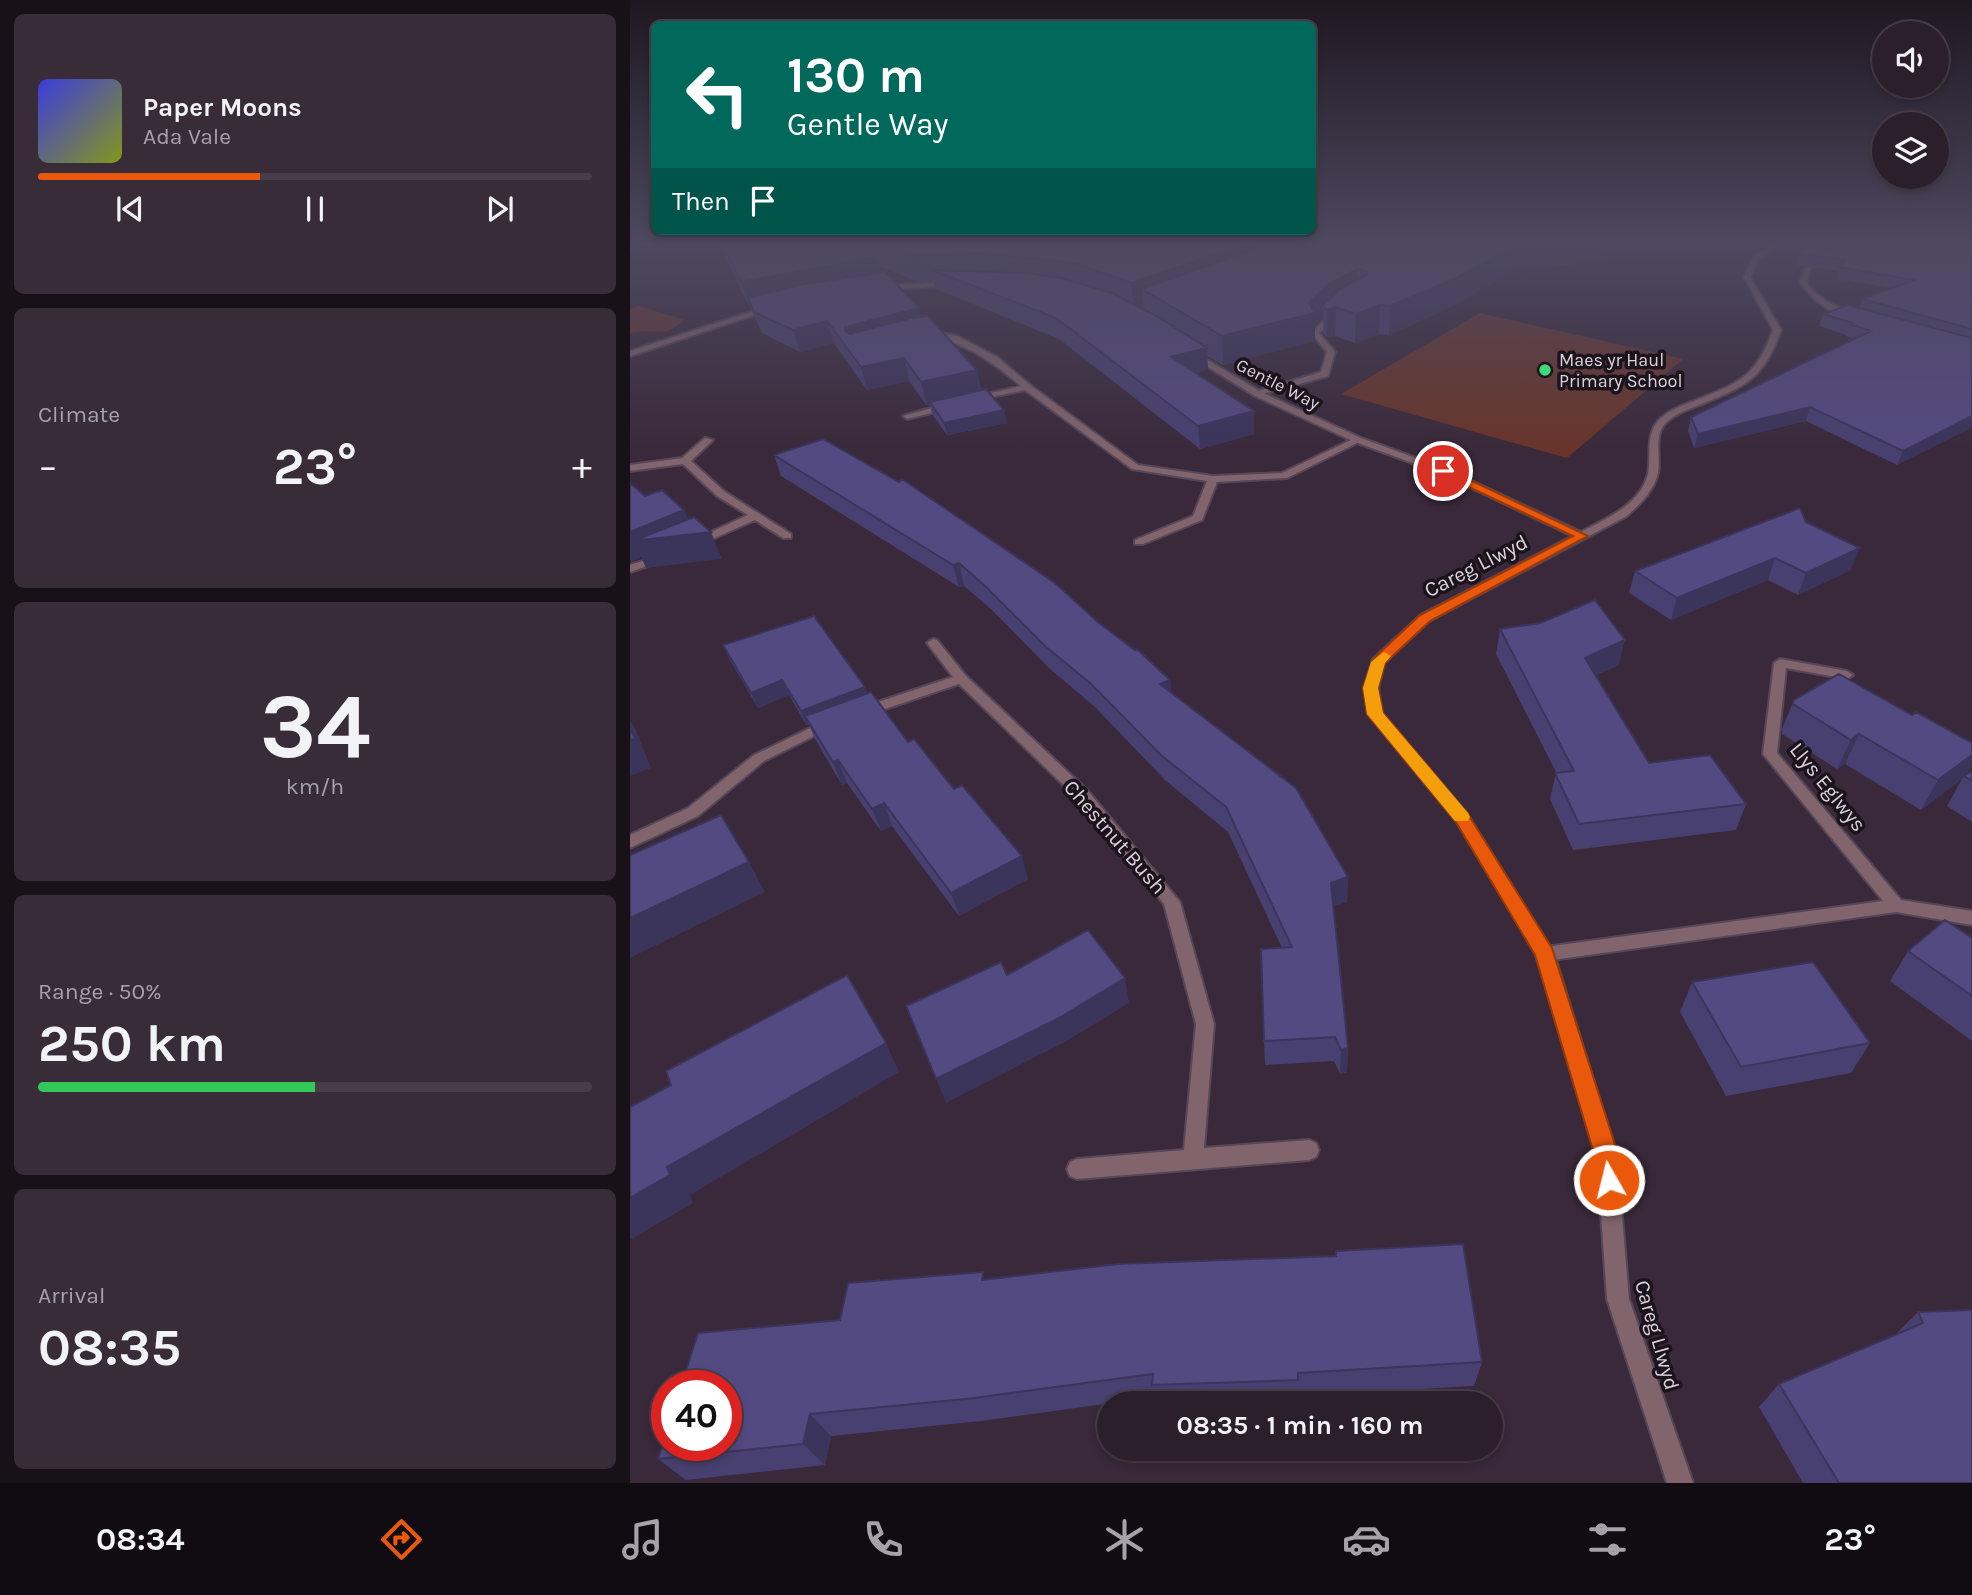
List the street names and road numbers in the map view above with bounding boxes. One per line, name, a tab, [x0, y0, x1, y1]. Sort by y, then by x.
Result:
street label: Gentle Way	[1233, 354, 1324, 415]
street label: Careg Llwyd	[1420, 530, 1532, 602]
street label: Llys Eglwys	[1785, 738, 1871, 836]
street label: Chestnut Bush	[1059, 775, 1171, 899]
street label: Careg Llwyd	[1630, 1277, 1684, 1393]

